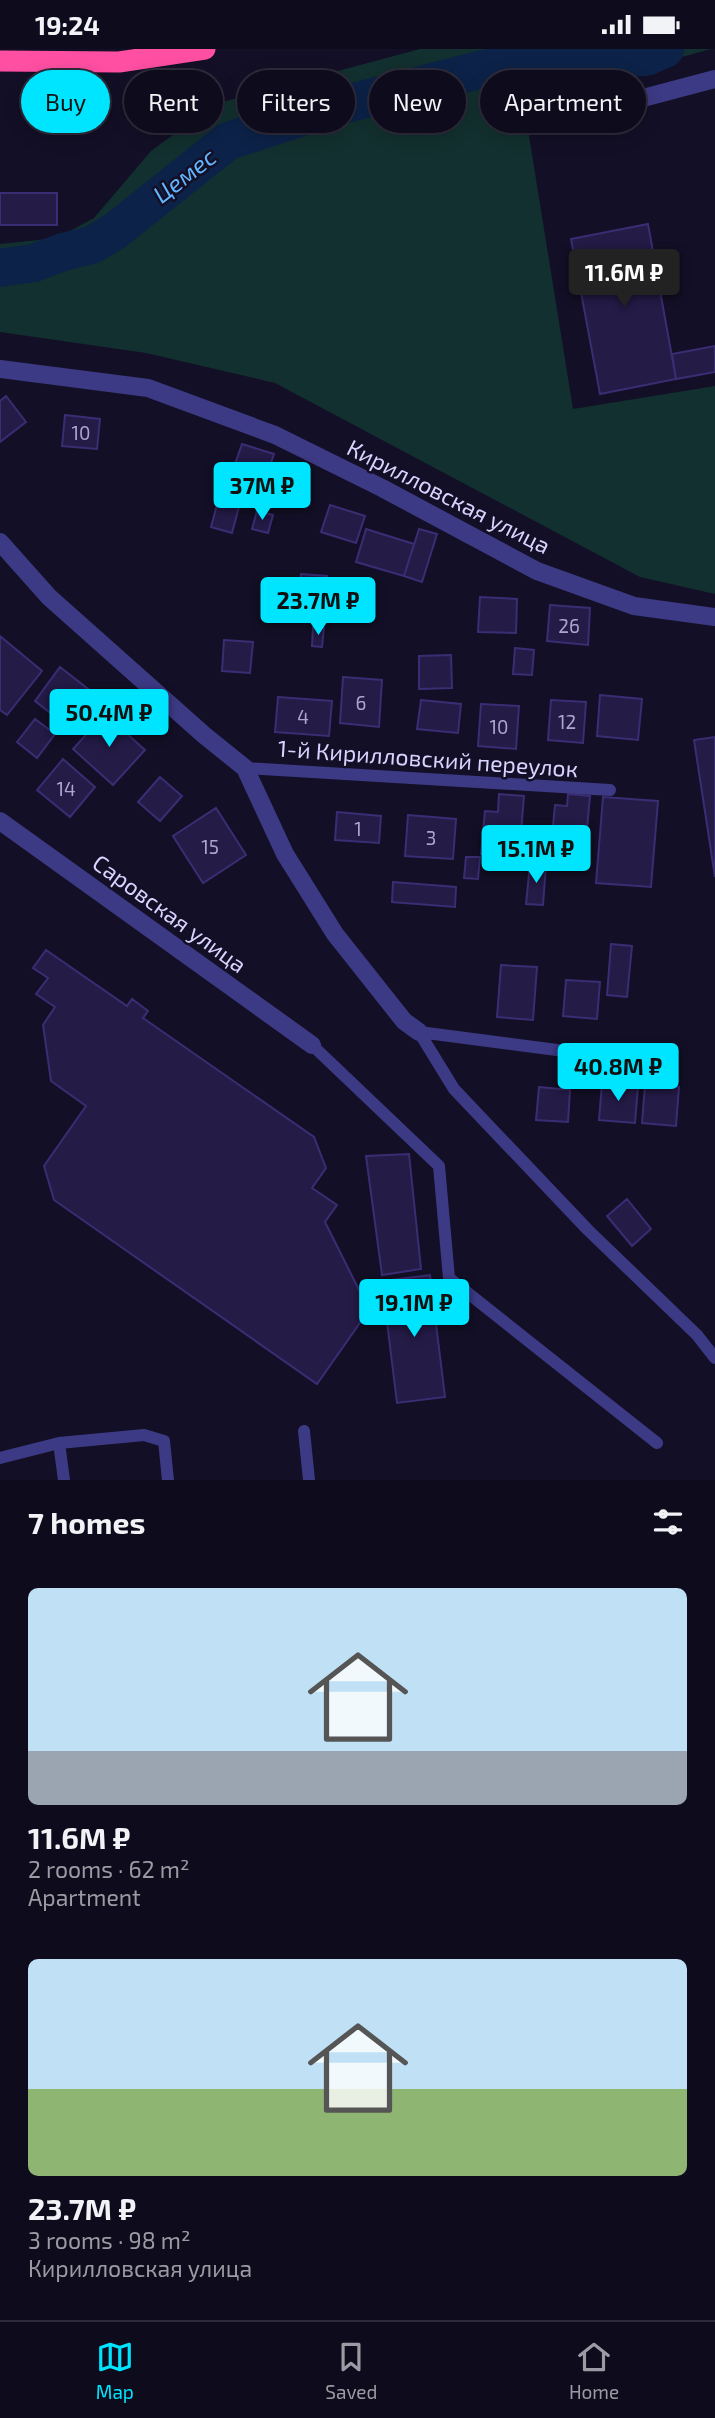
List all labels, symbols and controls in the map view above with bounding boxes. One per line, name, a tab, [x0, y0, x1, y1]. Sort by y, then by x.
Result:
text: 19:24	[35, 9, 100, 40]
chip: Buy	[21, 70, 110, 133]
chip: Rent	[124, 70, 223, 133]
chip: Filters	[237, 70, 355, 133]
chip: New	[369, 70, 466, 133]
chip: Apartment	[480, 70, 646, 133]
water label: Цемес	[147, 141, 221, 209]
pin: 11.6M ₽	[559, 250, 689, 309]
text: 11.6M ₽	[585, 258, 663, 286]
house number: 10	[71, 421, 91, 444]
street label: Кирилловская улица	[342, 433, 555, 560]
pin: 37M ₽	[213, 463, 311, 522]
text: 37M ₽	[230, 471, 294, 499]
pin: 23.7M ₽	[253, 577, 383, 637]
text: 23.7M ₽	[276, 586, 360, 614]
house number: 26	[558, 614, 580, 637]
pin: 50.4M ₽	[44, 689, 174, 749]
house number: 6	[356, 691, 366, 714]
text: 50.4M ₽	[66, 698, 152, 726]
house number: 4	[297, 705, 309, 728]
house number: 12	[558, 710, 576, 733]
house number: 10	[489, 715, 509, 738]
street label: 1-й Кирилловский переулок	[277, 734, 579, 783]
house number: 14	[56, 777, 76, 800]
house number: 1	[354, 817, 362, 840]
pin: 15.1M ₽	[471, 825, 601, 885]
house number: 3	[426, 826, 436, 849]
text: 15.1M ₽	[498, 834, 574, 862]
house number: 15	[201, 835, 219, 858]
street label: Саровская улица	[87, 848, 252, 979]
pin: 40.8M ₽	[553, 1044, 683, 1103]
text: 40.8M ₽	[574, 1052, 662, 1080]
pin: 19.1M ₽	[349, 1279, 479, 1339]
text: 19.1M ₽	[375, 1288, 453, 1316]
icon: filters	[649, 1503, 687, 1541]
text: 7 homes	[28, 1504, 145, 1540]
icon: home	[295, 1634, 421, 1760]
text: 11.6M ₽	[28, 1819, 131, 1855]
text: 2 rooms · 62 m²	[28, 1855, 190, 1883]
text: Apartment	[28, 1883, 141, 1911]
icon: home	[295, 2005, 421, 2131]
text: 23.7M ₽	[28, 2190, 136, 2226]
text: 3 rooms · 98 m²	[28, 2226, 190, 2254]
text: Кирилловская улица	[28, 2254, 252, 2282]
tab: Map	[96, 2338, 134, 2403]
tab: Saved	[325, 2338, 377, 2403]
tab: Home	[569, 2338, 619, 2403]

